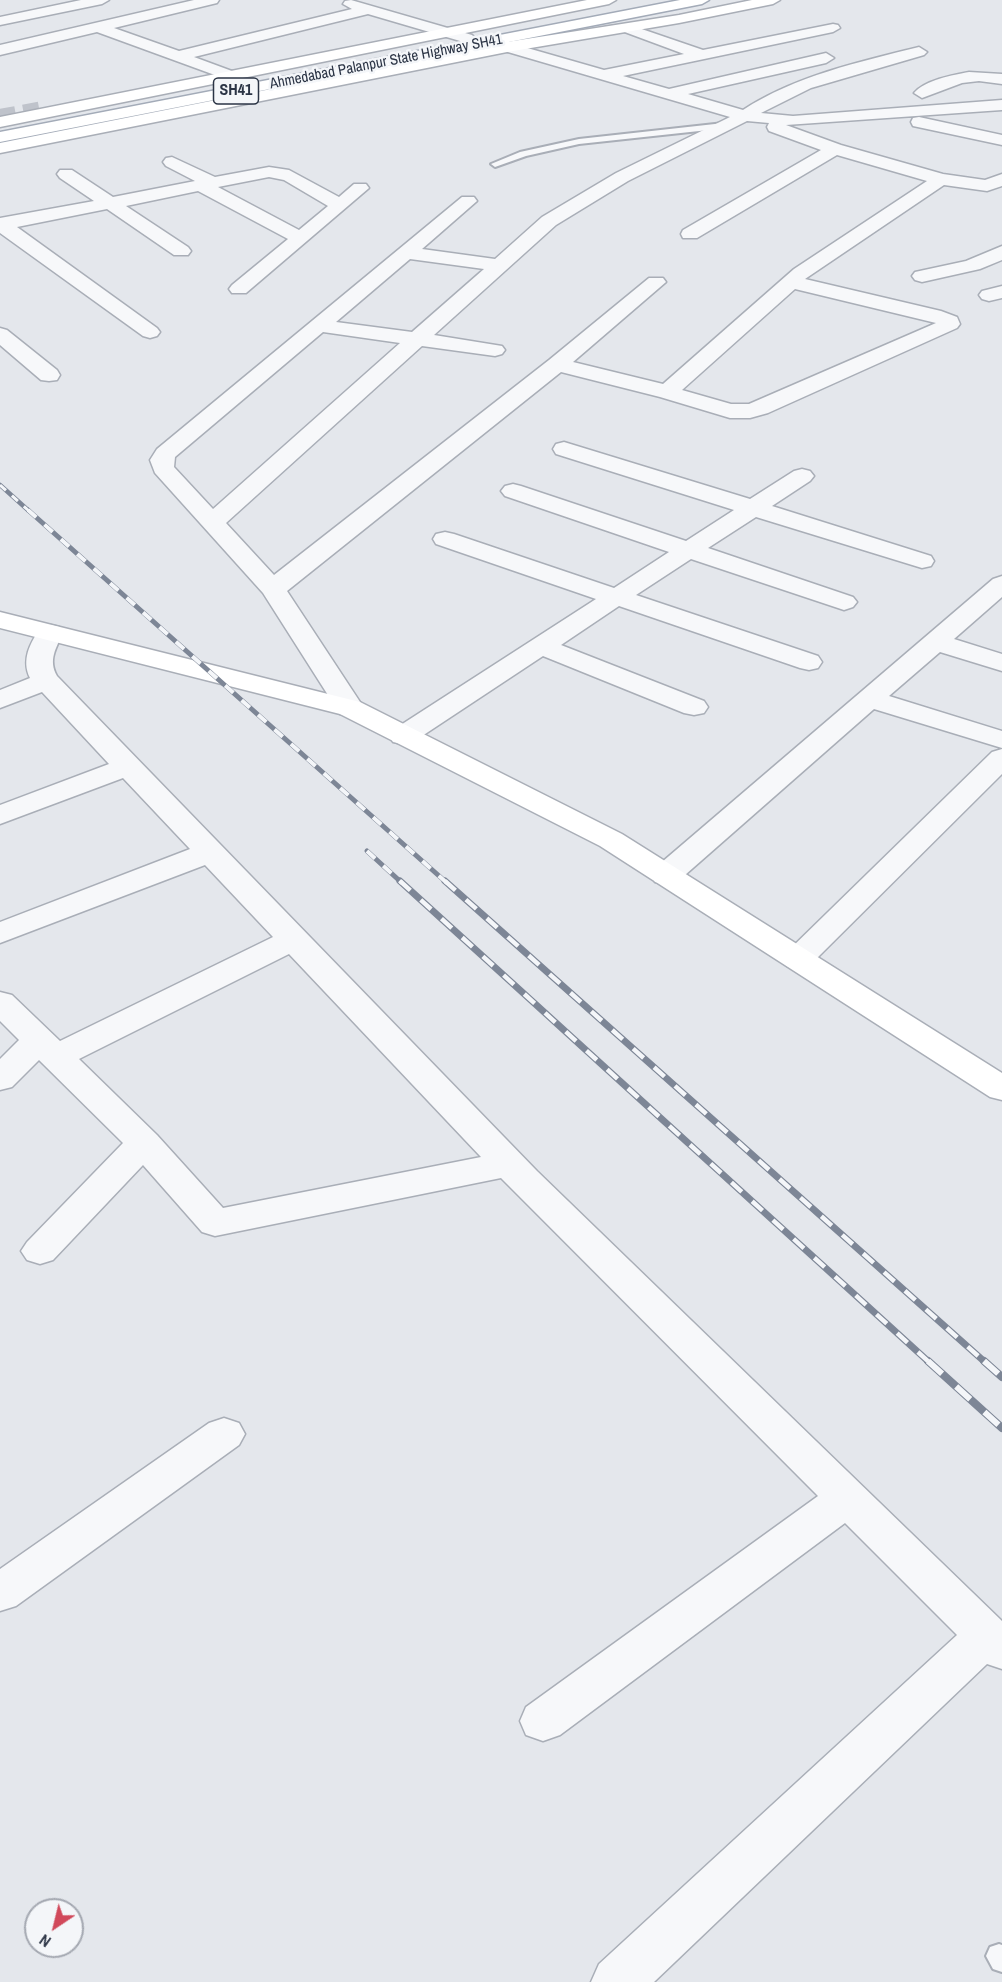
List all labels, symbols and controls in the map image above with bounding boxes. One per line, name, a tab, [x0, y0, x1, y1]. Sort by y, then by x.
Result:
street label: Ahmedabad Palanpur State Highway SH41	[268, 31, 504, 93]
road number: SH41	[214, 78, 258, 104]
north arrow	[24, 1898, 84, 1958]
text: N	[35, 1929, 55, 1953]

